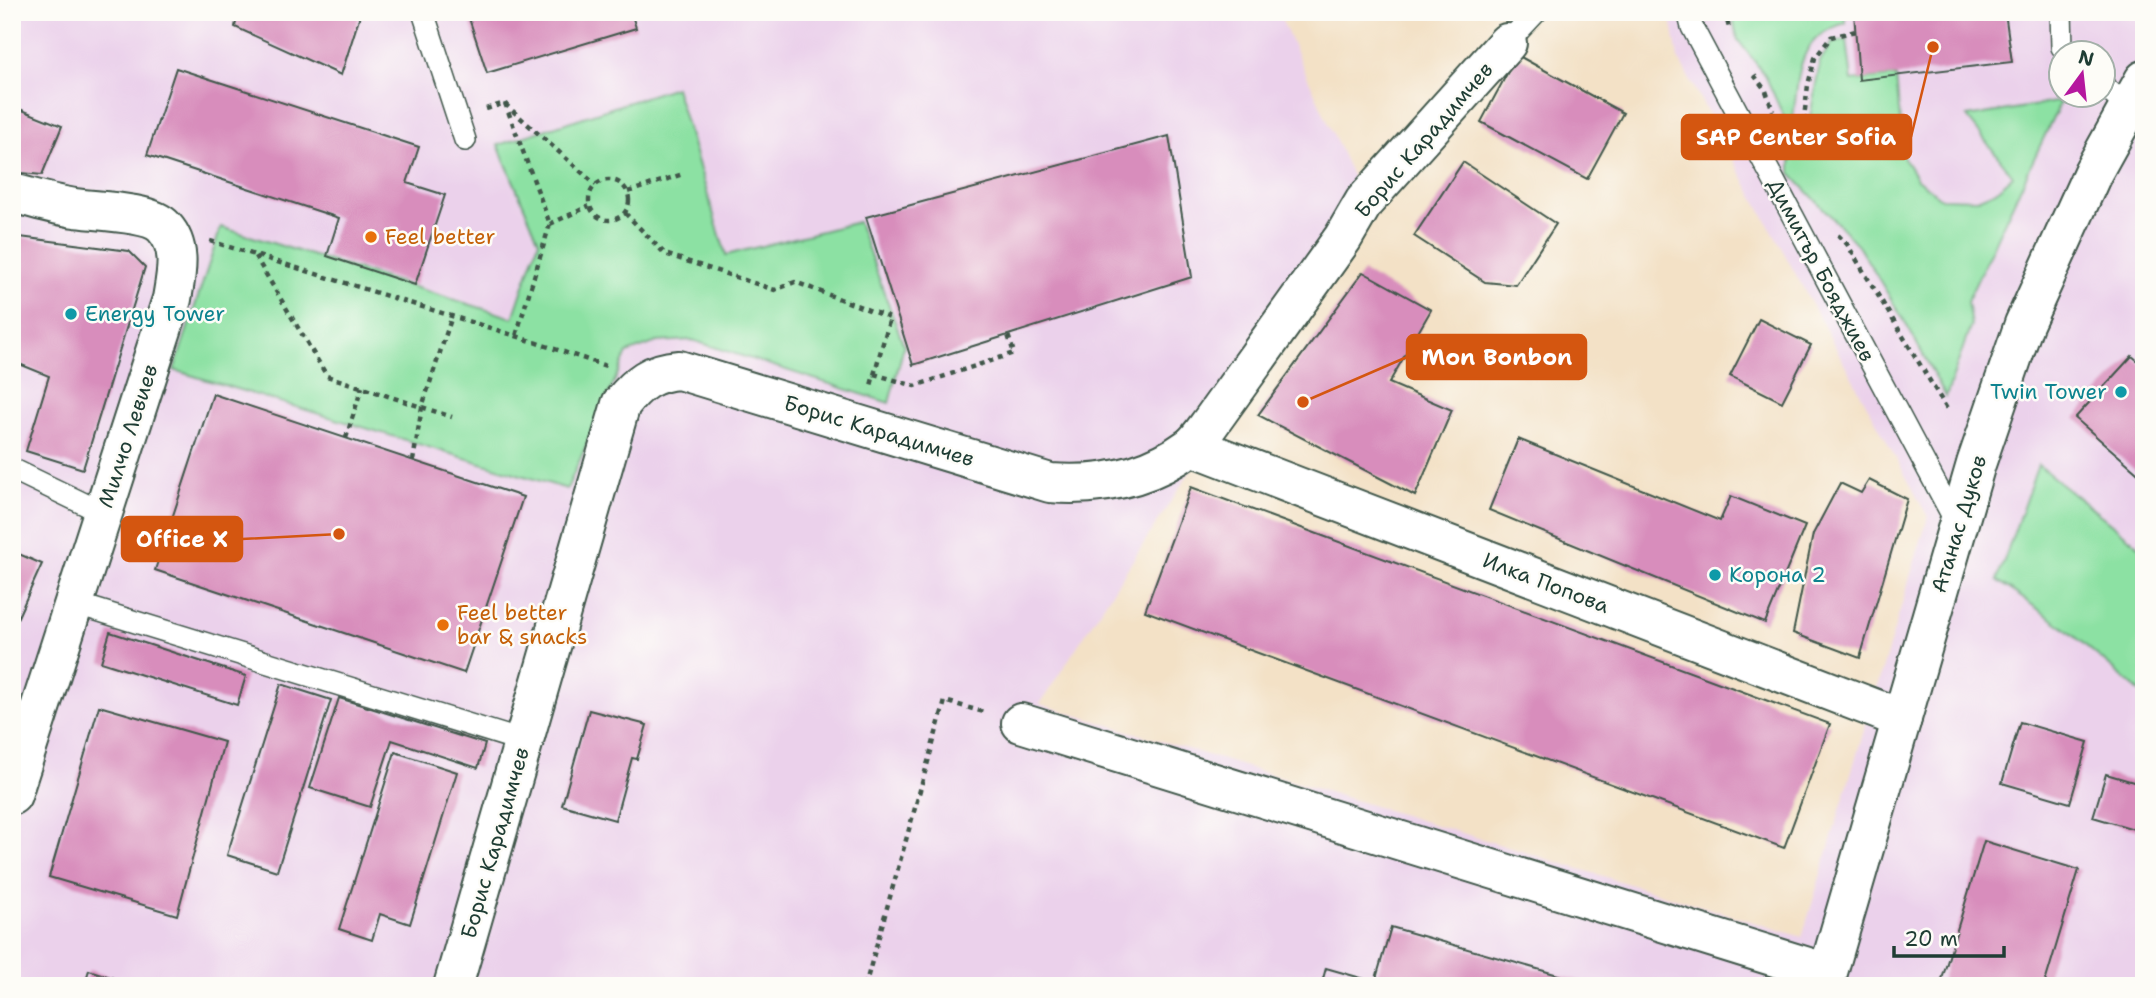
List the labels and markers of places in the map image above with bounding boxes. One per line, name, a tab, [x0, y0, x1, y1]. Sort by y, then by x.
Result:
callout: SAP Center Sofia	[1682, 115, 1911, 159]
place label: Feel better	[385, 223, 495, 251]
marker: Feel better	[363, 229, 379, 245]
place label: Energy Tower	[85, 300, 225, 328]
marker: Energy Tower	[63, 306, 79, 322]
callout: Mon Bonbon	[1407, 335, 1586, 379]
place label: Twin Tower	[1990, 378, 2107, 406]
marker: Twin Tower	[2113, 384, 2129, 400]
callout: Office X	[122, 517, 242, 561]
place label: Корона 2	[1729, 561, 1826, 589]
marker: Корона 2	[1707, 567, 1723, 583]
place label: Feel better bar & snacks	[457, 599, 587, 651]
marker: Feel better bar & snacks	[435, 617, 451, 633]

